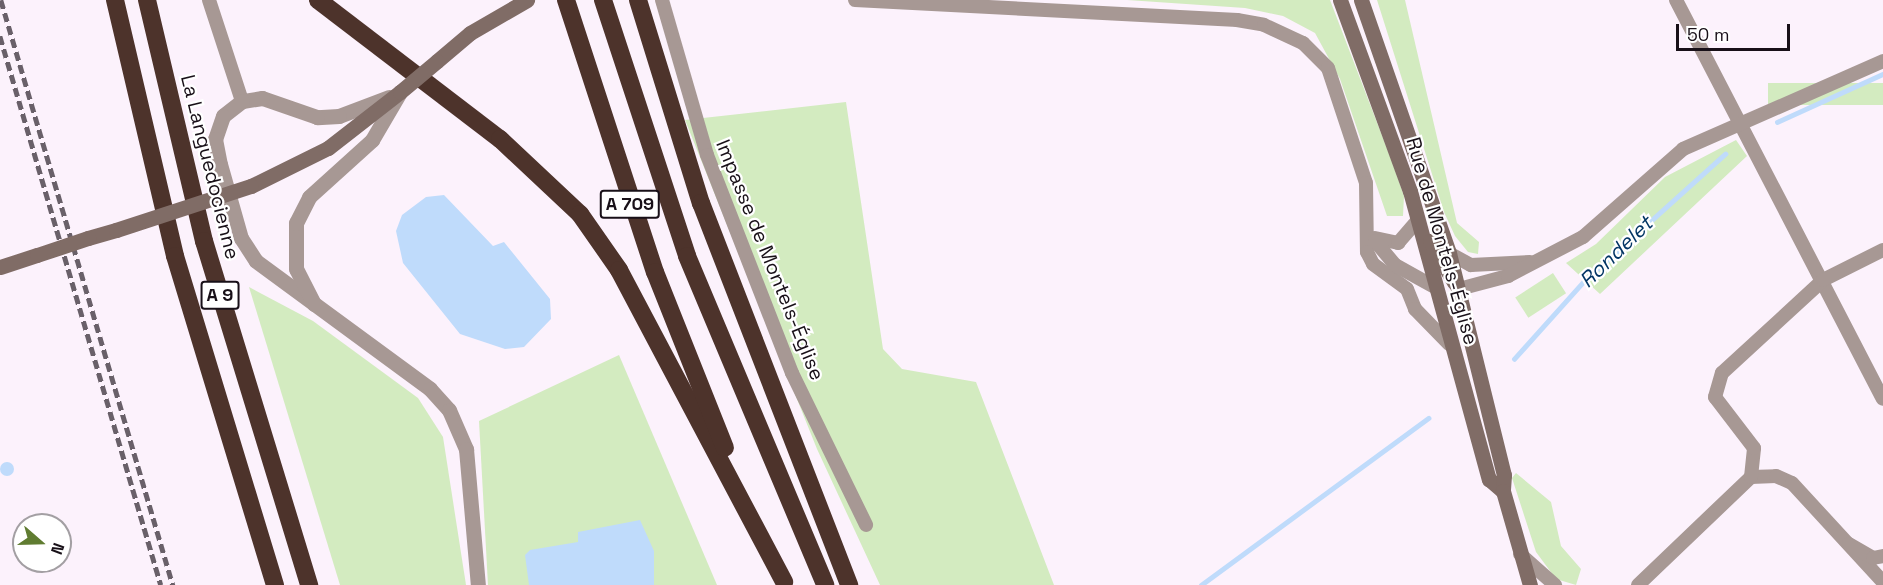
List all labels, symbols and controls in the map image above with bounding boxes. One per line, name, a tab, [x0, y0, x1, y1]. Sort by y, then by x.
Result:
scale bar	[1679, 12, 1793, 50]
text: 50 m	[1687, 23, 1729, 46]
street label: La Languedocienne	[175, 72, 245, 262]
street label: Rue de Montels-Église	[1401, 134, 1483, 348]
street label: Impasse de Montels-Église	[711, 136, 829, 384]
road number: A 709	[598, 189, 662, 219]
water label: Rondelet	[1574, 211, 1658, 293]
road number: A 9	[199, 280, 241, 310]
north arrow	[12, 513, 72, 573]
text: N	[46, 540, 69, 557]

